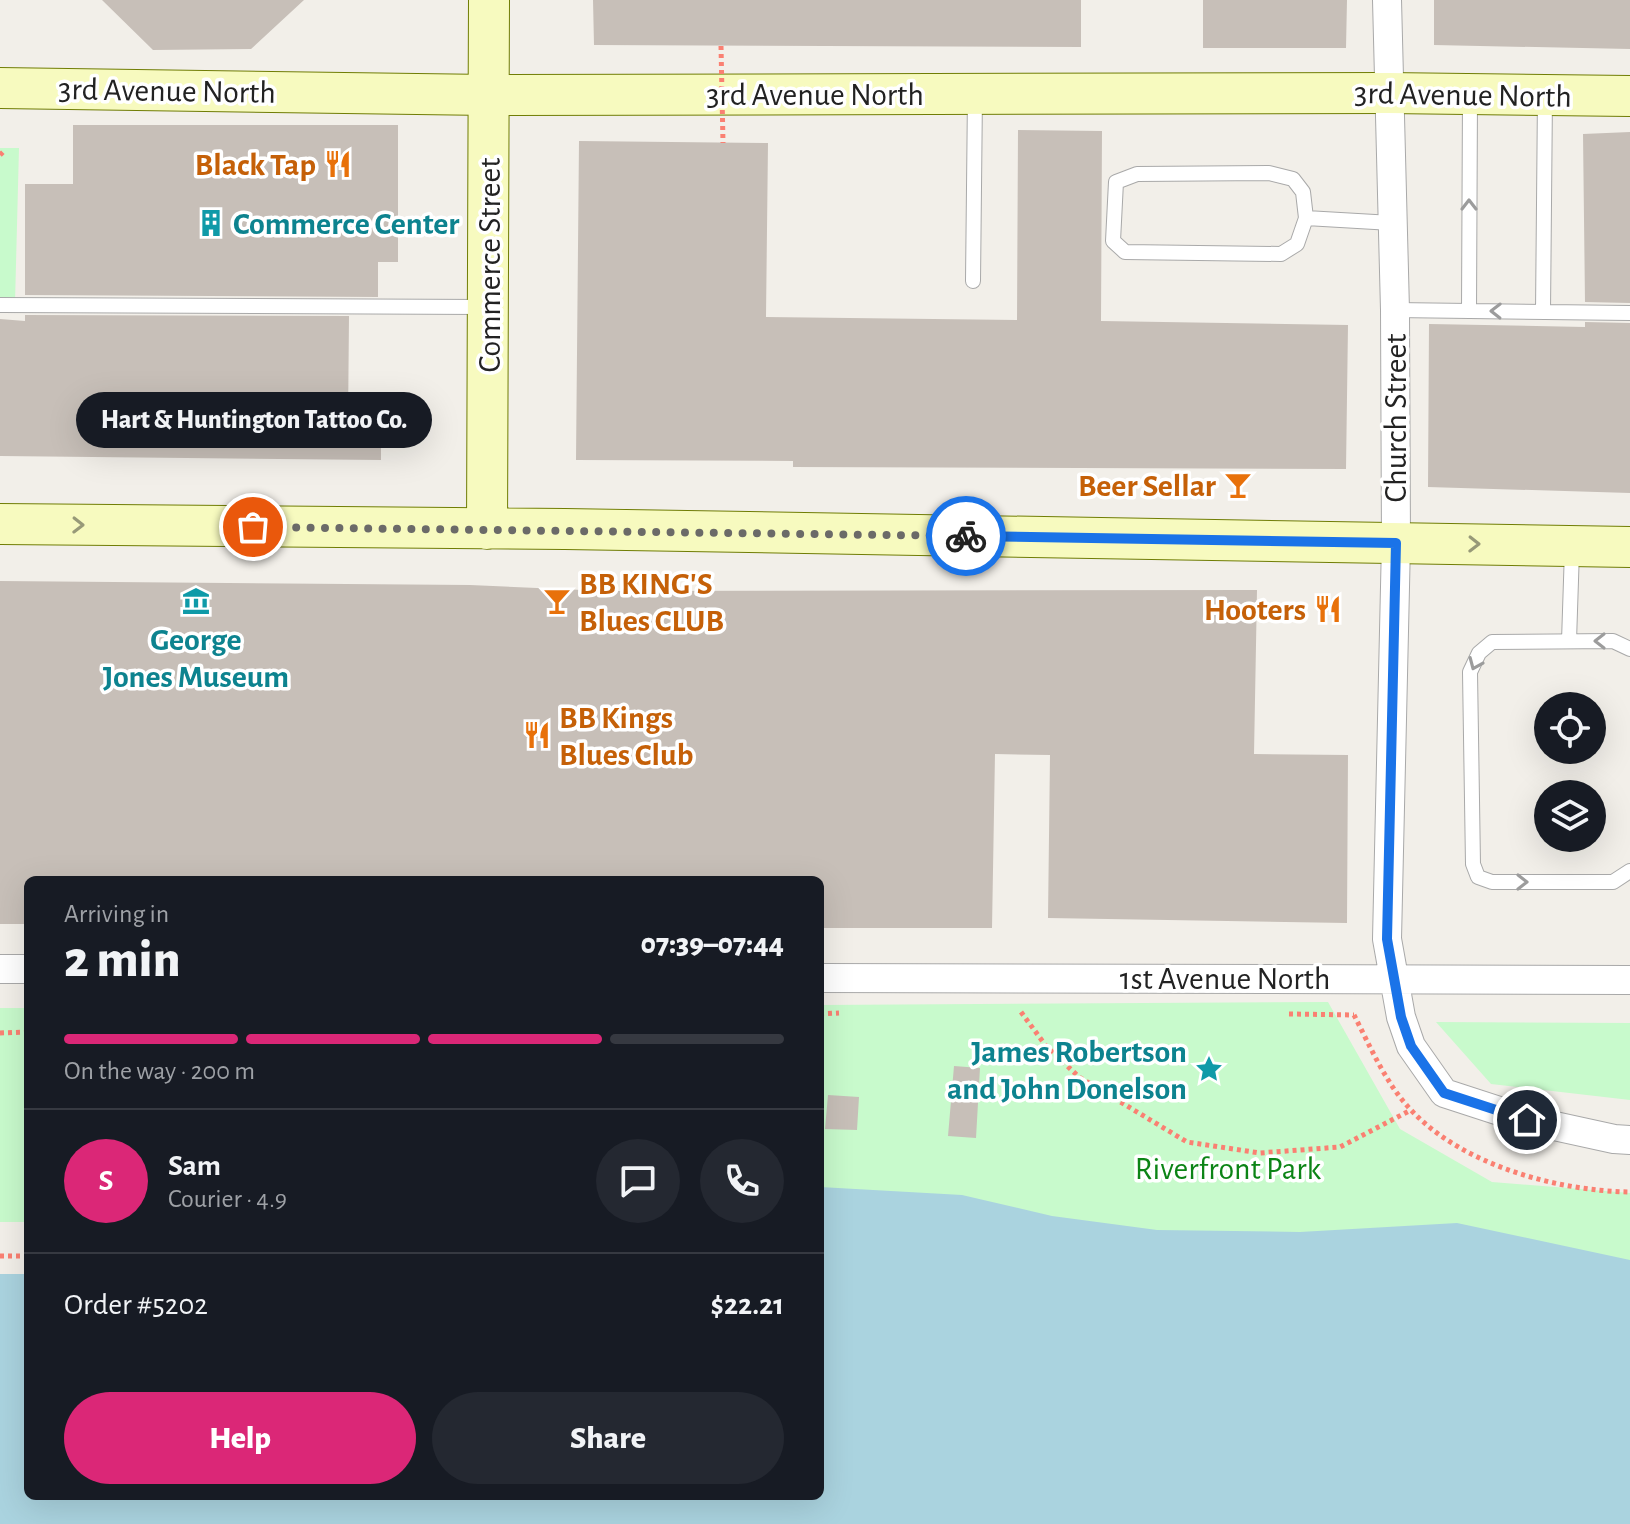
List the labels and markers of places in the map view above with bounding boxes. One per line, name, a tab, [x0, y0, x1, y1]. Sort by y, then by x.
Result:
place label: Black Tap	[195, 149, 316, 181]
restaurant icon: Black Tap	[323, 149, 353, 179]
building icon: Commerce Center	[196, 208, 226, 238]
place label: Commerce Center	[233, 208, 460, 240]
callout: Hart & Huntington Tattoo Co.	[75, 391, 431, 447]
place label: Beer Sellar	[1078, 470, 1216, 502]
bar icon: Beer Sellar	[1223, 470, 1253, 500]
pin	[219, 493, 287, 561]
place label: BB KING'S Blues CLUB	[579, 568, 724, 637]
museum icon: George Jones Museum	[181, 586, 211, 616]
bar icon: BB KING'S Blues CLUB	[542, 586, 572, 616]
place label: Hooters	[1204, 594, 1306, 626]
restaurant icon: Hooters	[1313, 594, 1343, 624]
place label: George Jones Museum	[103, 624, 289, 693]
place label: BB Kings Blues Club	[559, 702, 693, 771]
restaurant icon: BB Kings Blues Club	[522, 720, 552, 750]
place label: James Robertson and John Donelson	[947, 1036, 1187, 1105]
place icon: James Robertson and John Donelson	[1194, 1054, 1224, 1084]
pin	[1493, 1086, 1561, 1154]

